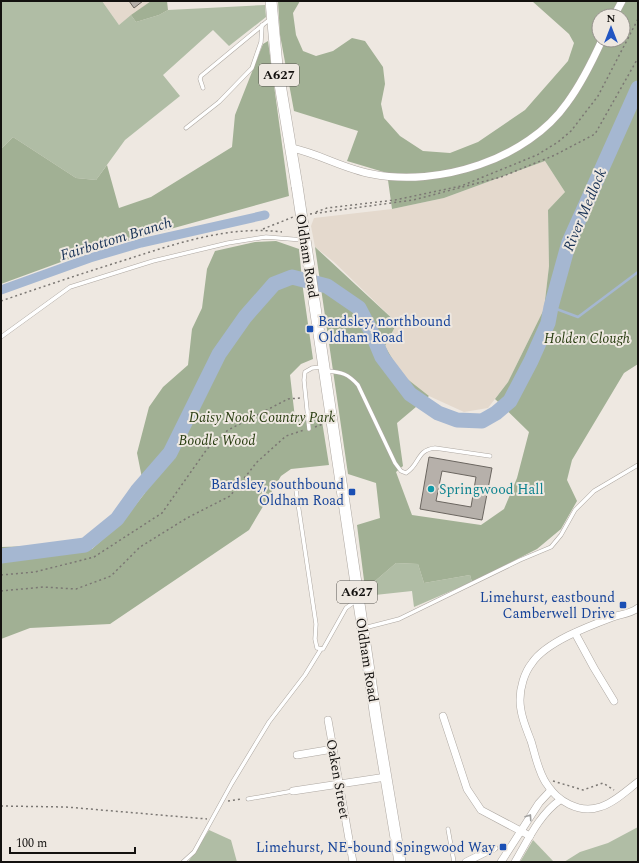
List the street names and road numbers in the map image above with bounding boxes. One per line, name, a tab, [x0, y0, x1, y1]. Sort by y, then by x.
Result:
road number: A627	[259, 64, 299, 86]
street label: Oldham Road	[290, 212, 324, 300]
road number: A627	[337, 581, 377, 603]
street label: Oldham Road	[350, 616, 384, 704]
street label: Oaken Street	[321, 737, 355, 821]

